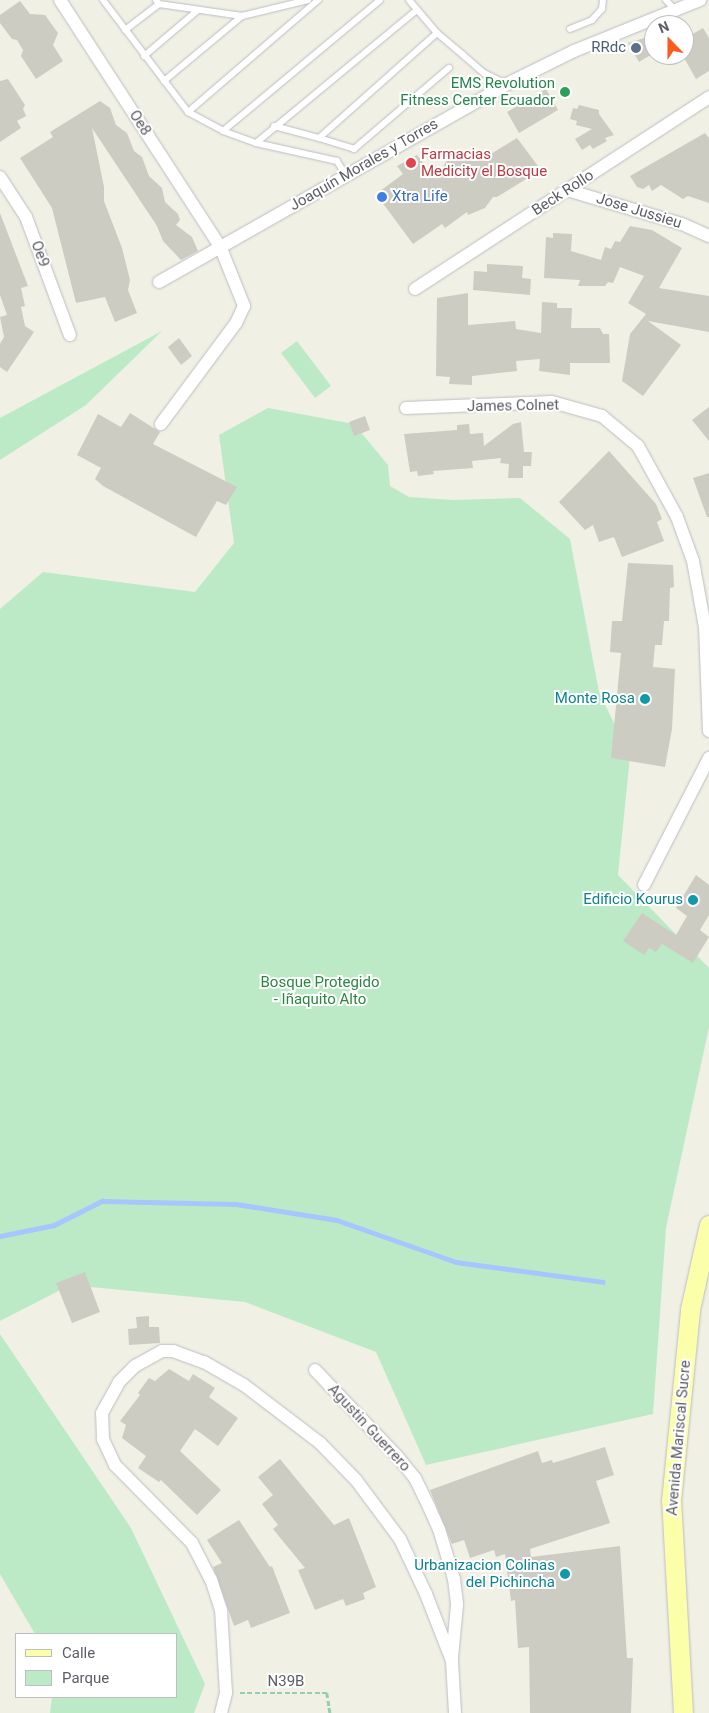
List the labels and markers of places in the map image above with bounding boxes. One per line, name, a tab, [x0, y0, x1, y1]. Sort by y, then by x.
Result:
place label: RRdc	[591, 39, 626, 57]
marker: RRdc	[630, 42, 642, 54]
place label: EMS Revolution Fitness Center Ecuador	[400, 74, 555, 109]
marker: EMS Revolution Fitness Center Ecuador	[559, 86, 571, 98]
place label: Farmacias Medicity el Bosque	[421, 145, 547, 180]
marker: Farmacias Medicity el Bosque	[405, 157, 417, 169]
place label: Xtra Life	[392, 188, 448, 206]
marker: Xtra Life	[376, 191, 388, 203]
place label: Monte Rosa	[555, 690, 635, 708]
marker: Monte Rosa	[639, 693, 651, 705]
place label: Edificio Kourus	[583, 891, 683, 909]
marker: Edificio Kourus	[687, 894, 699, 906]
place label: Urbanizacion Colinas del Pichincha	[414, 1556, 555, 1591]
marker: Urbanizacion Colinas del Pichincha	[559, 1568, 571, 1580]

